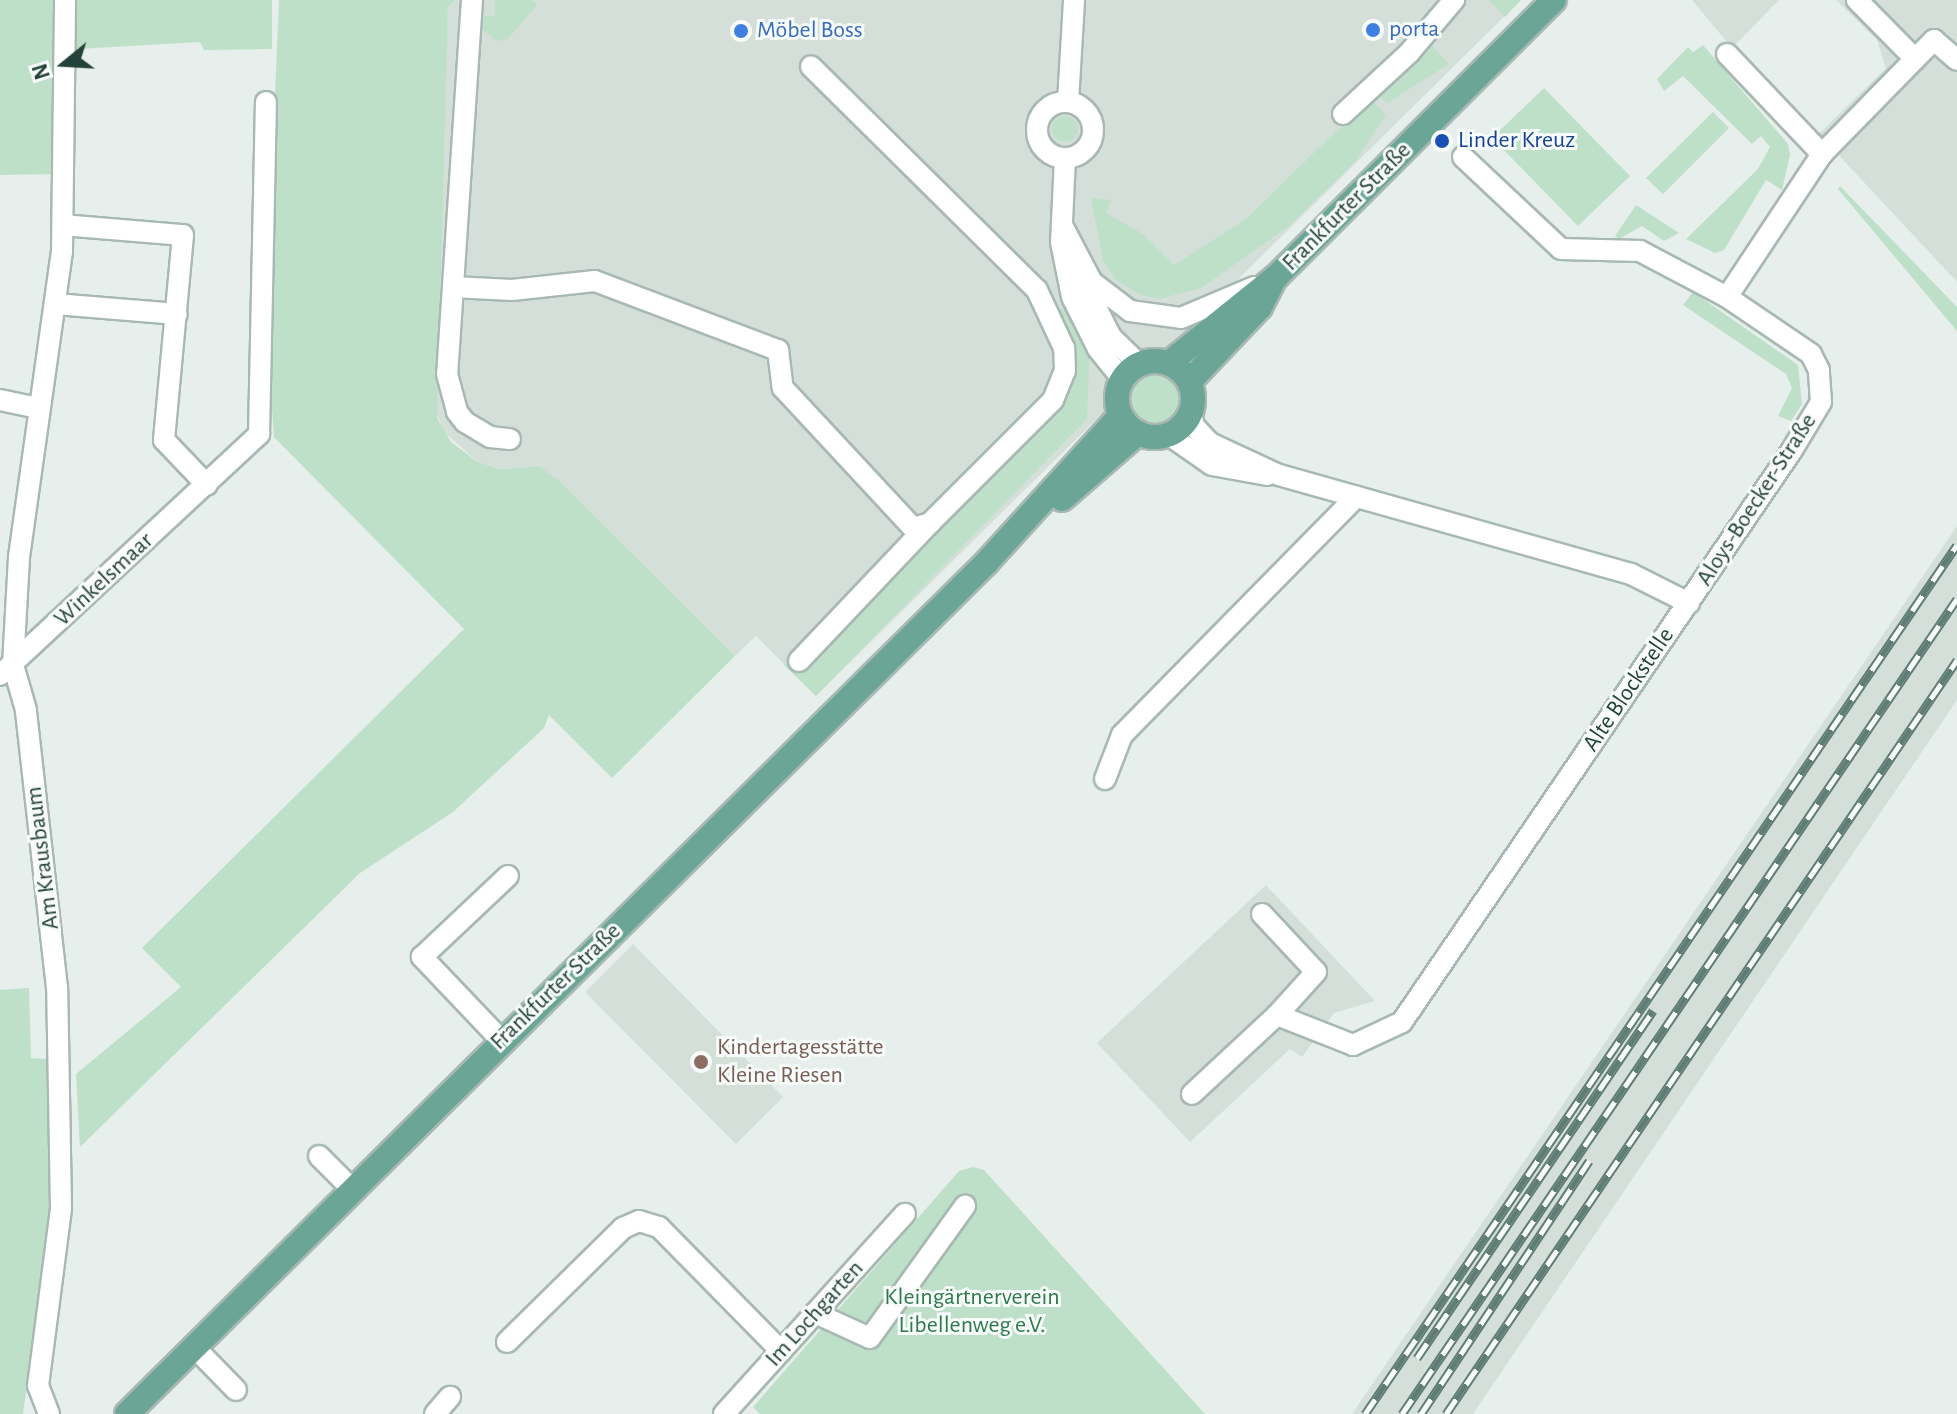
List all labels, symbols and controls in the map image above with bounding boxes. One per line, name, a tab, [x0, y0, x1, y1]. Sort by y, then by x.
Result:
place label: porta	[1389, 16, 1439, 44]
place label: Möbel Boss	[757, 17, 863, 45]
marker: porta	[1364, 21, 1382, 39]
marker: Möbel Boss	[732, 22, 750, 40]
north arrow	[24, 24, 104, 104]
text: N	[28, 61, 54, 82]
place label: Linder Kreuz	[1458, 127, 1575, 155]
marker: Linder Kreuz	[1433, 132, 1451, 150]
street label: Frankfurter Straße	[1277, 137, 1417, 277]
street label: Aloys-Boecker-Straße	[1691, 408, 1823, 592]
street label: Winkelsmaar	[48, 527, 160, 633]
street label: Alte Blockstelle	[1577, 623, 1681, 757]
street label: Am Krausbaum	[20, 785, 66, 931]
street label: Frankfurter Straße	[485, 917, 627, 1057]
place label: Kindertagesstätte Kleine Riesen	[717, 1034, 884, 1090]
marker: Kindertagesstätte Kleine Riesen	[692, 1053, 710, 1071]
street label: Im Lochgarten	[760, 1255, 870, 1373]
park label: Kleingärtnerverein Libellenweg e.V.	[884, 1284, 1060, 1340]

